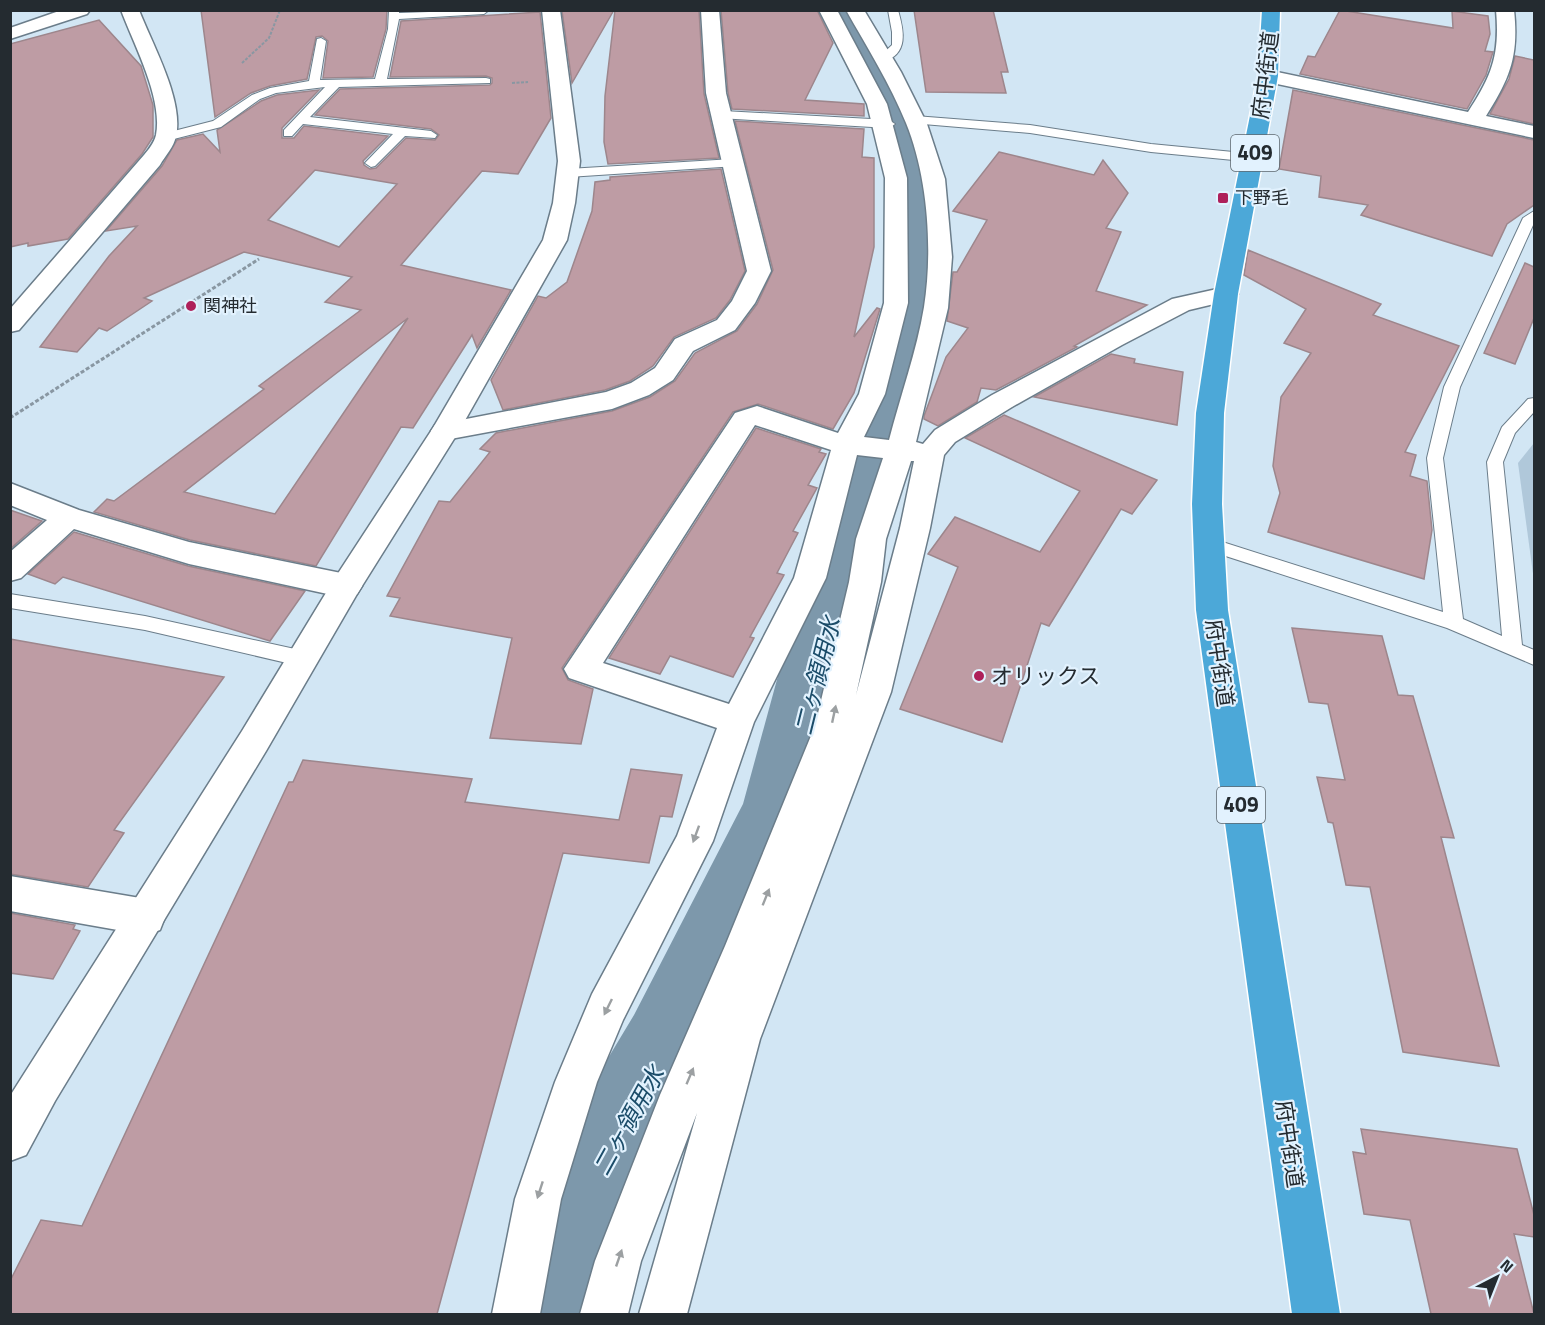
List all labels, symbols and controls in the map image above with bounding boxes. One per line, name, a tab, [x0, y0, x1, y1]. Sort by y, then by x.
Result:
street label: 府中街道	[1243, 29, 1287, 121]
road number: 409	[1231, 135, 1279, 171]
place label: 下野毛	[1235, 184, 1289, 211]
marker: 下野毛	[1216, 191, 1230, 205]
place label: 関神社	[203, 292, 257, 319]
marker: 関神社	[184, 299, 198, 313]
water label: 二ヶ領用水	[785, 610, 850, 738]
street label: 府中街道	[1197, 617, 1243, 709]
place label: オリックス	[991, 659, 1100, 693]
marker: オリックス	[972, 669, 986, 683]
one-way arrow	[830, 705, 840, 724]
road number: 409	[1217, 787, 1265, 823]
one-way arrow	[691, 825, 701, 843]
one-way arrow	[761, 887, 771, 905]
one-way arrow	[603, 999, 612, 1016]
water label: 二ヶ領用水	[583, 1057, 674, 1182]
one-way arrow	[685, 1067, 695, 1085]
street label: 府中街道	[1267, 1098, 1313, 1190]
one-way arrow	[535, 1181, 545, 1199]
north arrow	[1467, 1247, 1527, 1307]
one-way arrow	[615, 1249, 625, 1267]
text: N	[1495, 1253, 1519, 1278]

